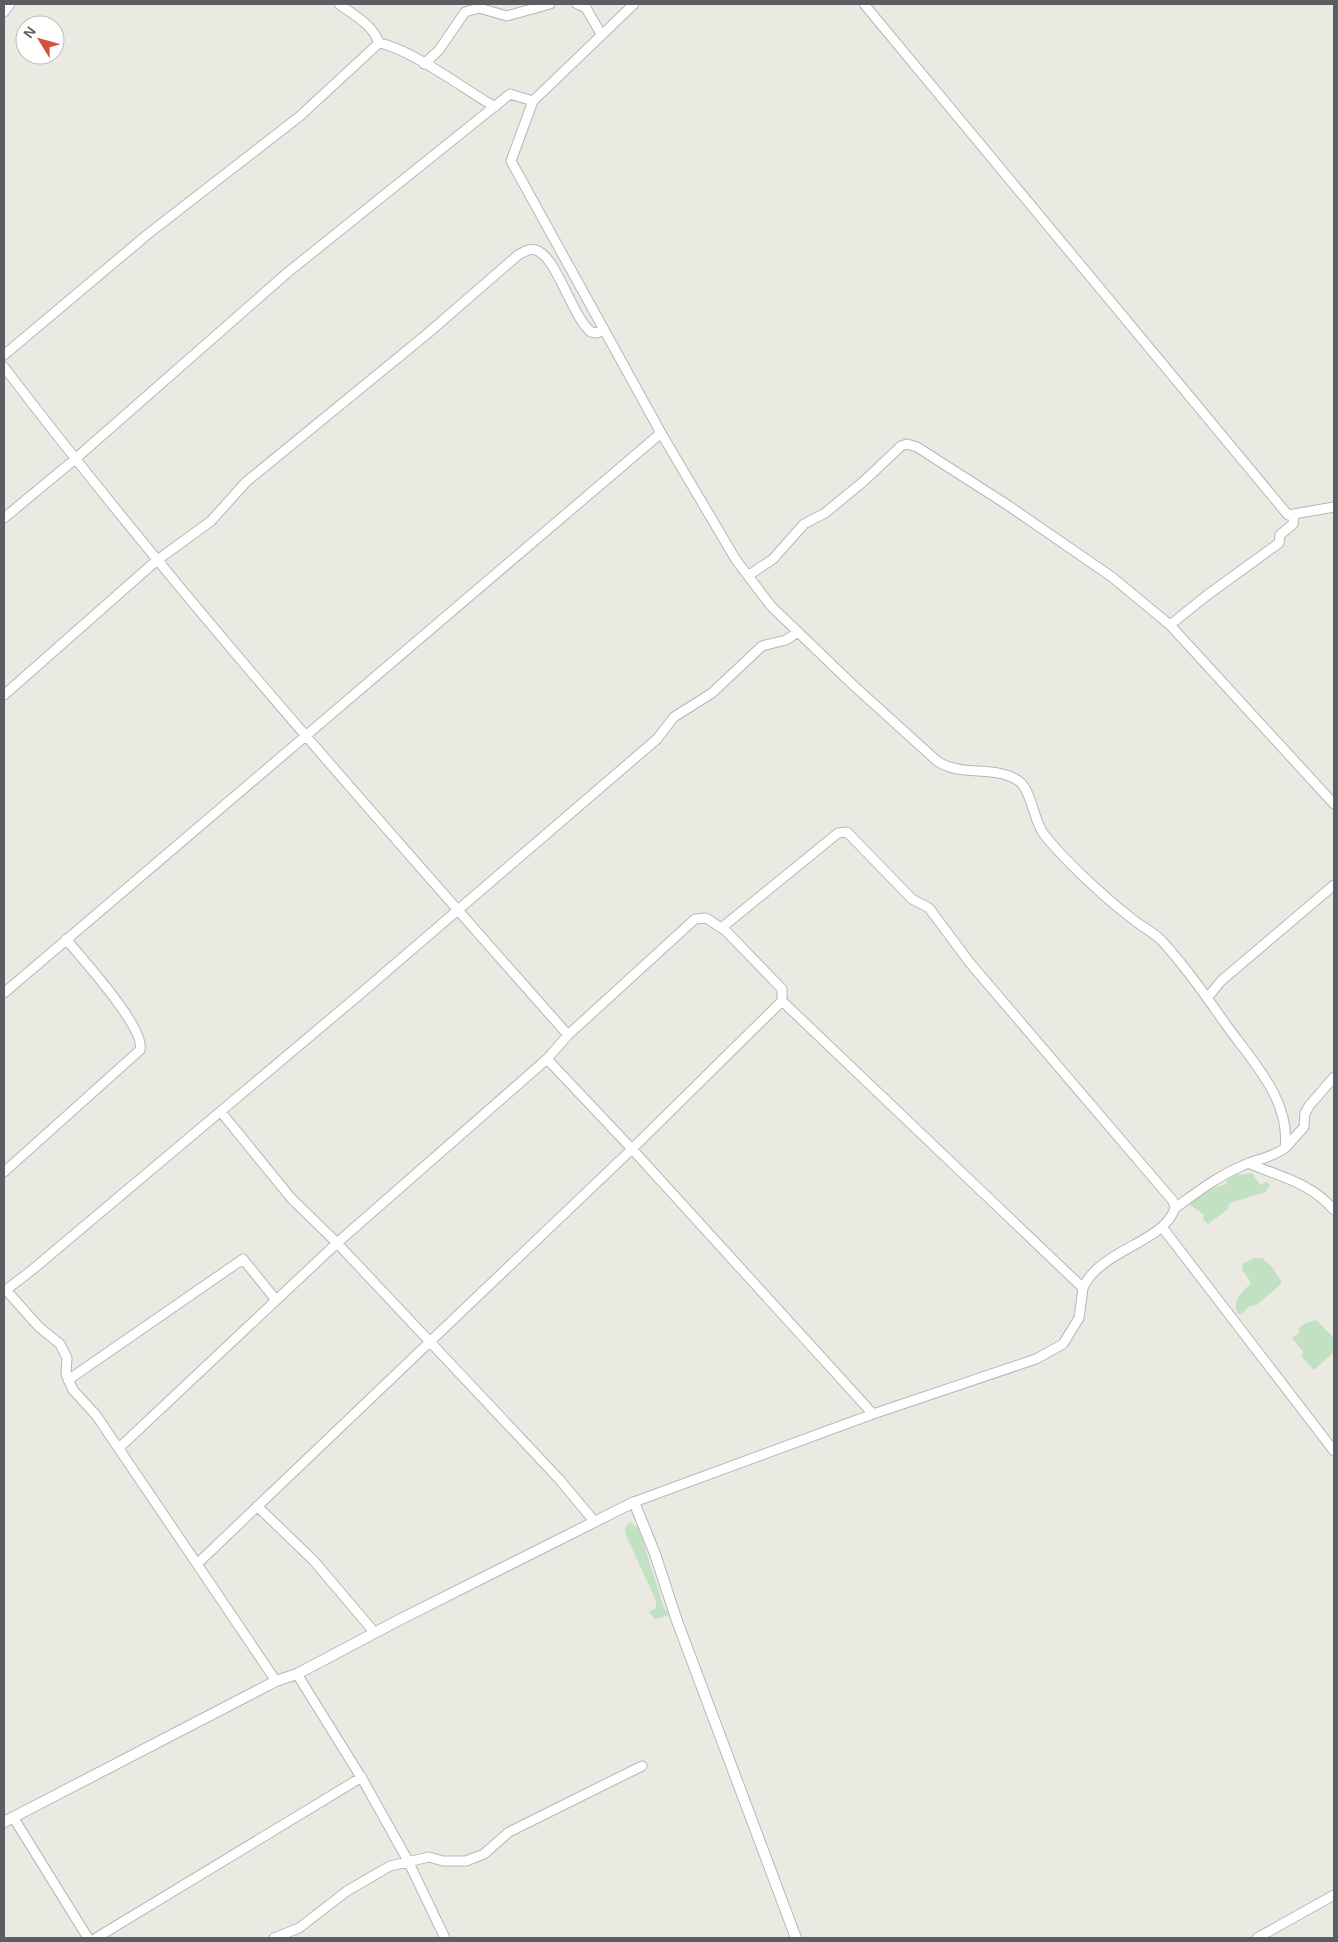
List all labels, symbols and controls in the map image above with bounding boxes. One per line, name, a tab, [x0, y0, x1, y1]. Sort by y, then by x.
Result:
north arrow	[15, 15, 65, 65]
text: N	[20, 23, 39, 41]

